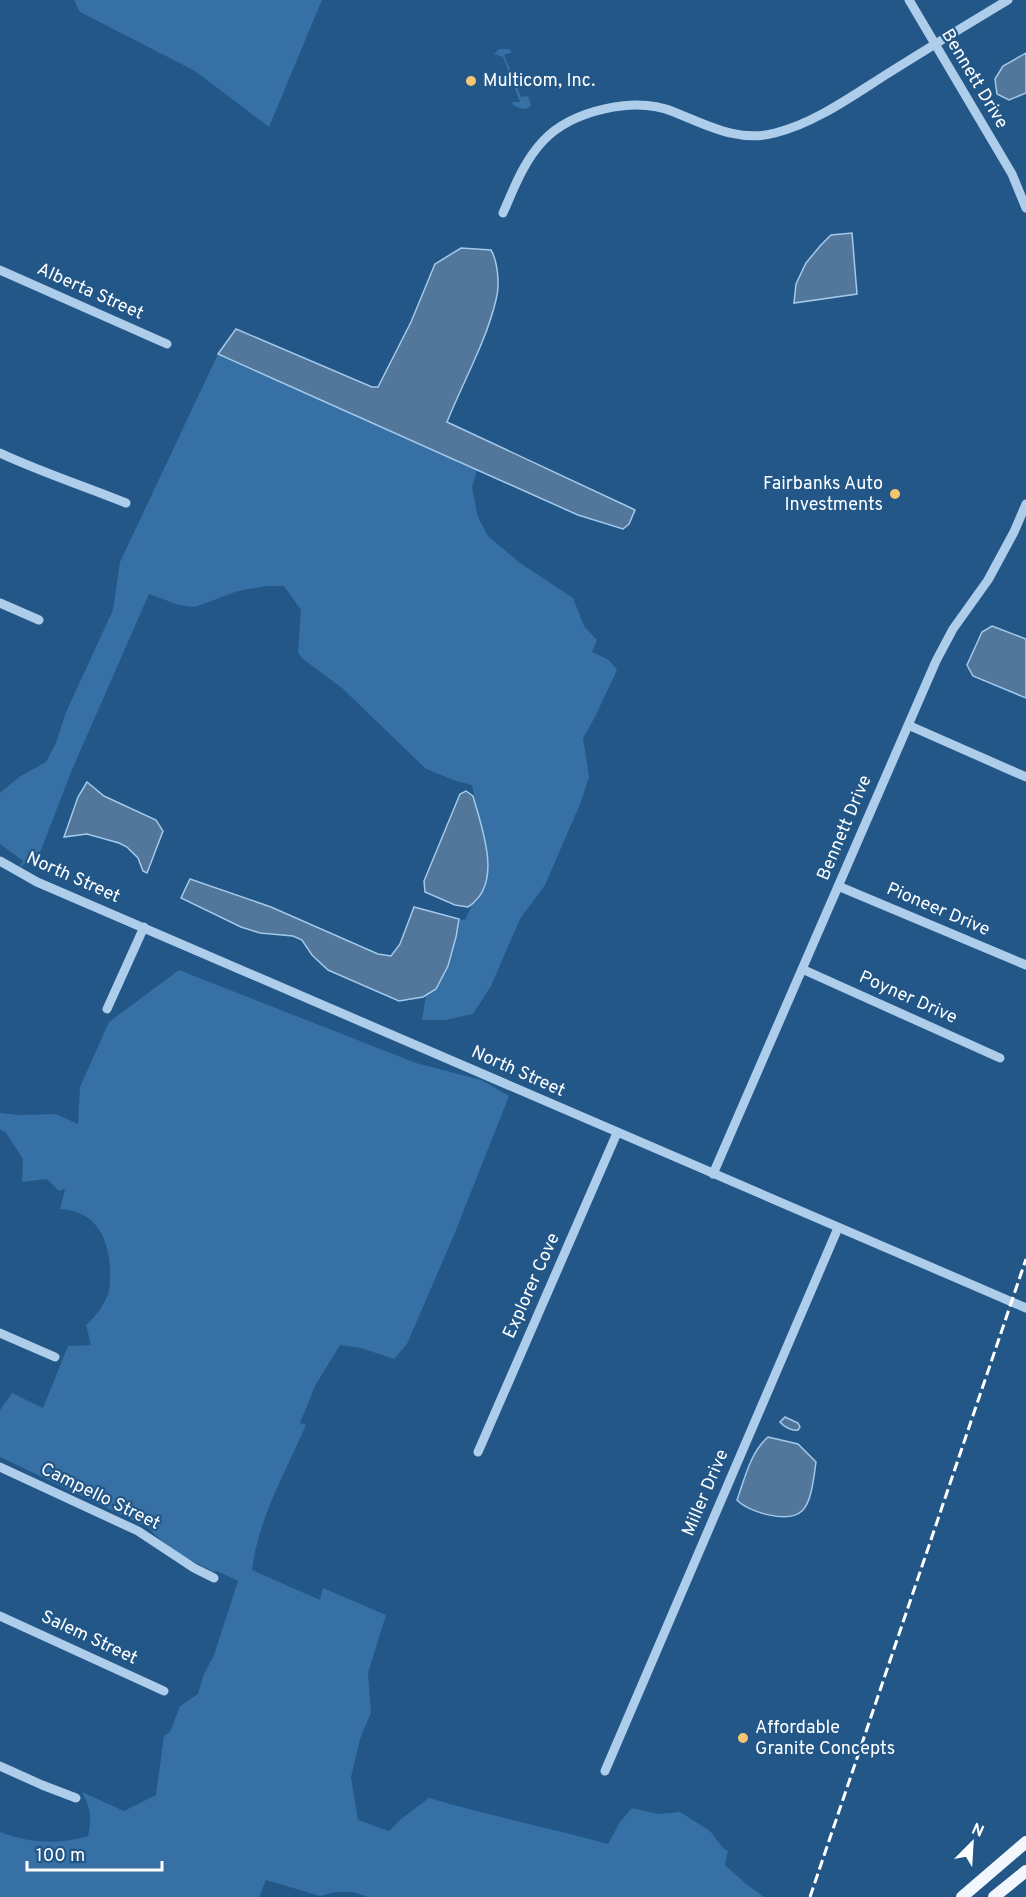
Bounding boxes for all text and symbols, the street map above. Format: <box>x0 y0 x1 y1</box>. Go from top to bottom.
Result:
street label: Bennett Drive <box>935 25 1013 133</box>
place label: Multicom, Inc. <box>483 70 595 93</box>
marker: Multicom, Inc. <box>464 74 478 88</box>
street label: Alberta Street <box>33 258 147 326</box>
place label: Fairbanks Auto Investments <box>763 473 883 517</box>
marker: Fairbanks Auto Investments <box>888 487 902 501</box>
street label: Bennett Drive <box>812 772 878 884</box>
street label: North Street <box>22 847 124 909</box>
street label: Pioneer Drive <box>883 878 993 942</box>
street label: Poyner Drive <box>855 966 961 1030</box>
street label: North Street <box>467 1041 569 1103</box>
street label: Explorer Cove <box>498 1230 566 1342</box>
street label: Miller Drive <box>677 1446 735 1540</box>
street label: Campello Street <box>36 1458 164 1536</box>
street label: Salem Street <box>37 1606 141 1670</box>
place label: Affordable Granite Concepts <box>755 1717 895 1761</box>
marker: Affordable Granite Concepts <box>736 1731 750 1745</box>
north arrow <box>942 1813 1002 1873</box>
text: N <box>968 1820 987 1843</box>
scale bar <box>27 1834 162 1872</box>
text: 100 m <box>36 1845 85 1868</box>

